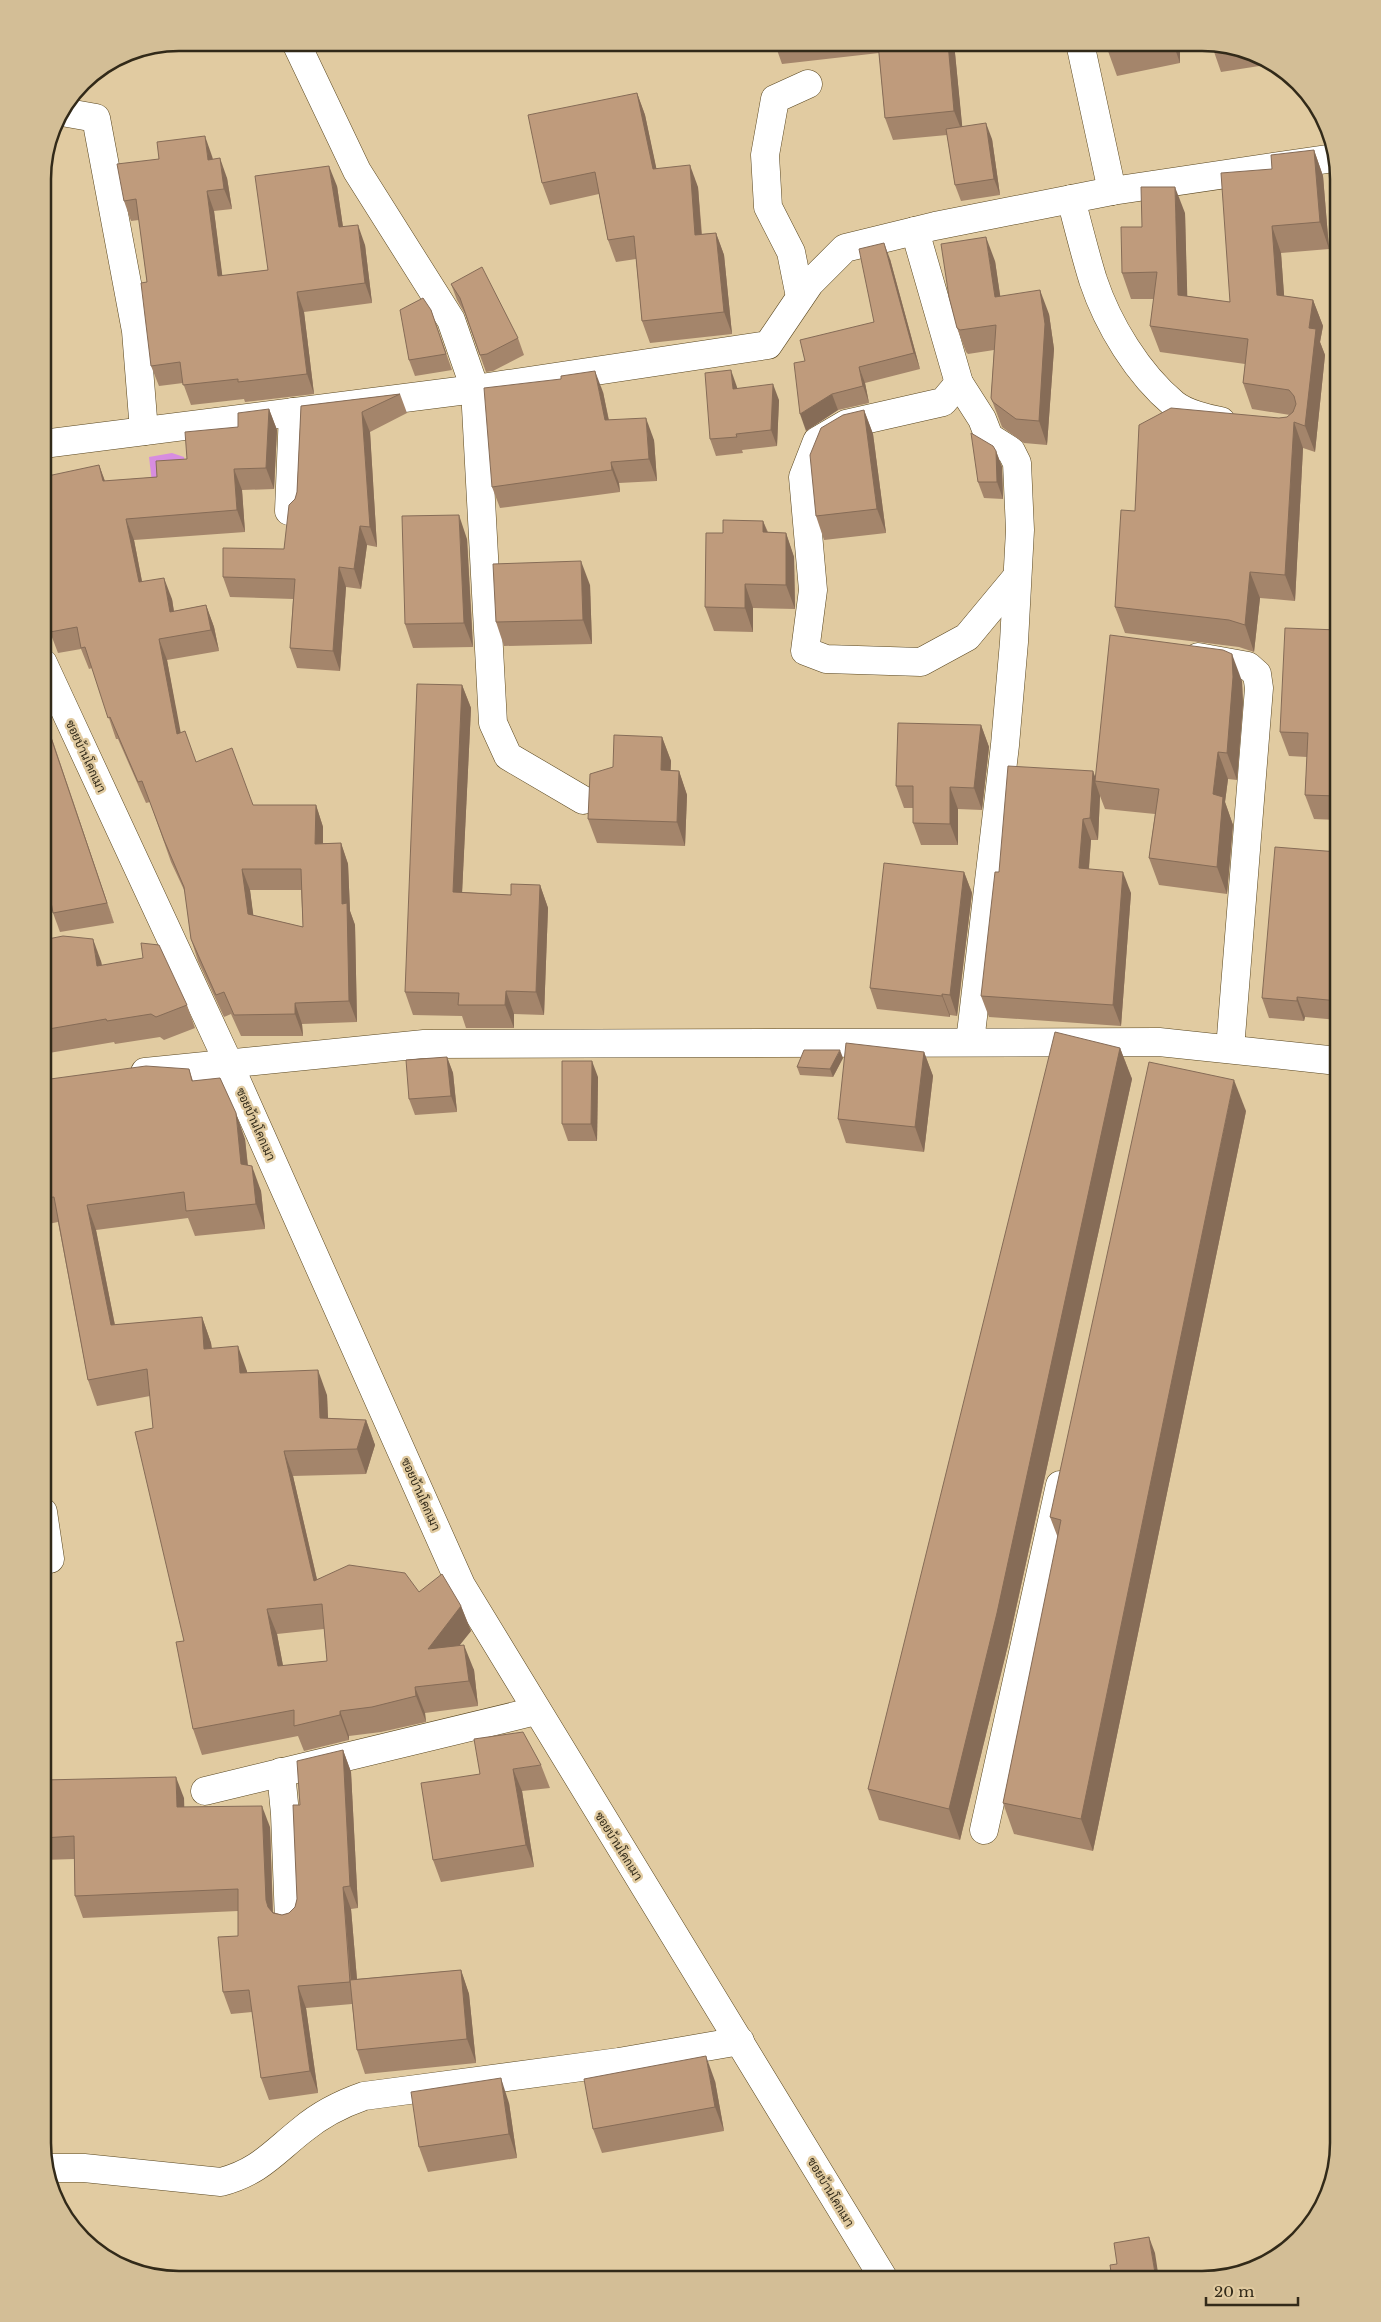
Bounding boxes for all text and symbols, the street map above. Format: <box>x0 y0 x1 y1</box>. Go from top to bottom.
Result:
street label: ซอยบ้านโคกเมา <box>63 717 109 795</box>
street label: ซอยบ้านโคกเมา <box>233 1085 279 1163</box>
street label: ซอยบ้านโคกเมา <box>398 1455 444 1533</box>
street label: ซอยบ้านโคกเมา <box>592 1809 646 1883</box>
street label: ซอยบ้านโคกเมา <box>804 2155 858 2229</box>
scale bar <box>1206 2274 1298 2306</box>
text: 20 m <box>1214 2282 1254 2301</box>

